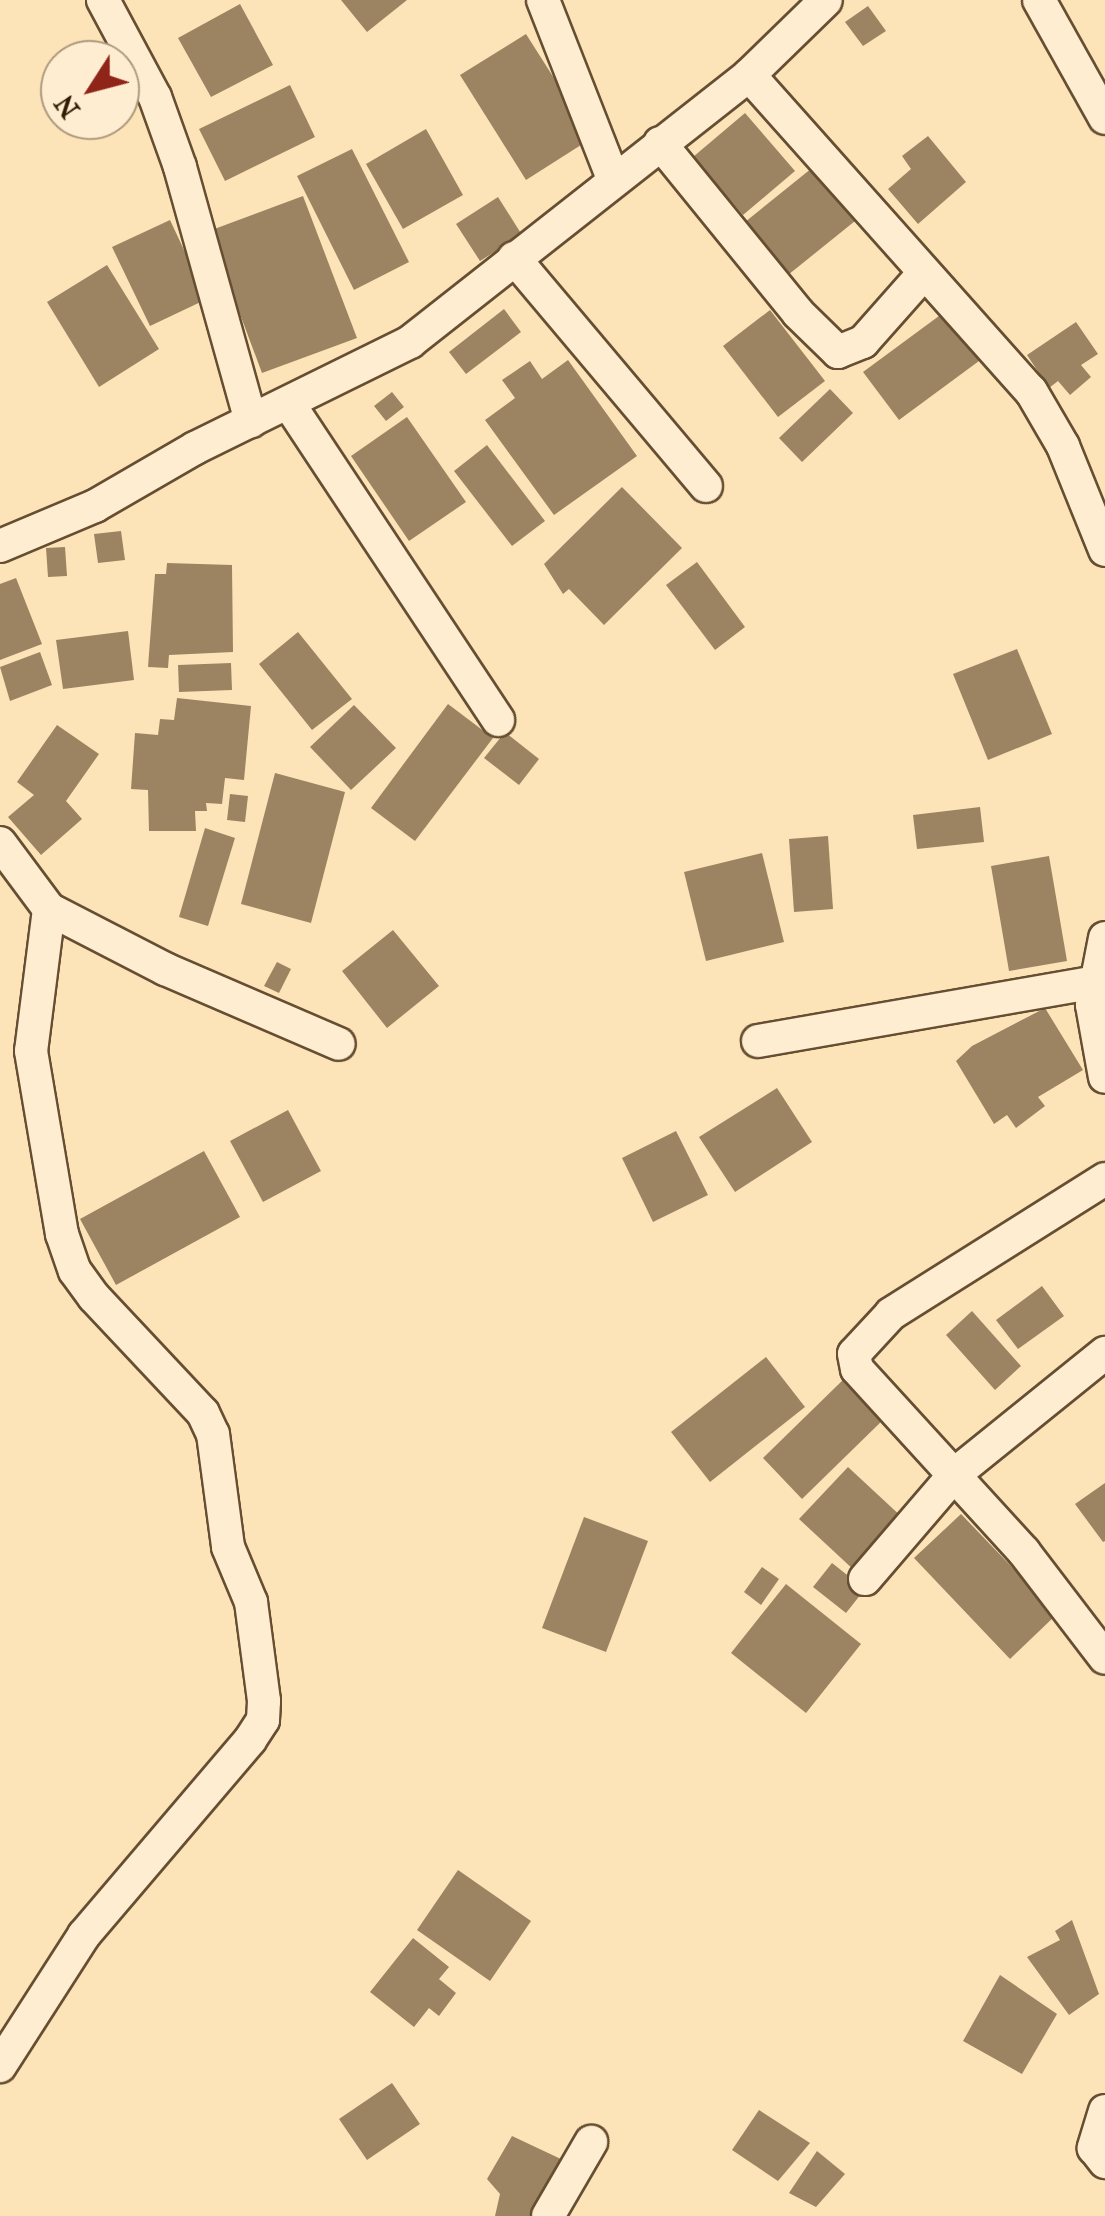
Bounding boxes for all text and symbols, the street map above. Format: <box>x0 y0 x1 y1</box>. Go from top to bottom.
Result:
north arrow <box>40 40 140 140</box>
text: N <box>47 88 87 125</box>

